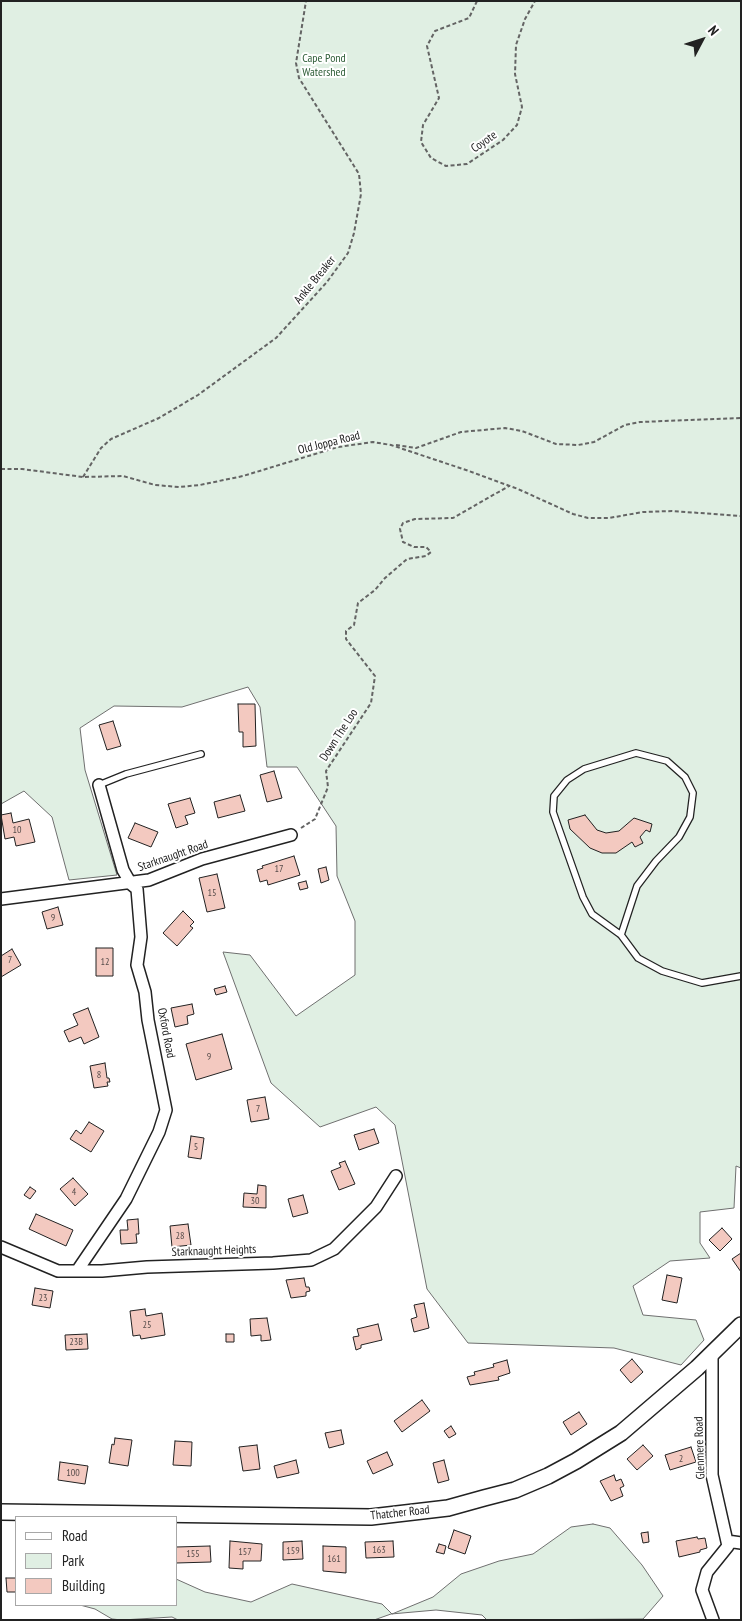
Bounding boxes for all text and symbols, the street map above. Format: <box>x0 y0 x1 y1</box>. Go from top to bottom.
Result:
north arrow <box>677 15 727 65</box>
text: N <box>704 22 723 39</box>
park label: Cape Pond Watershed <box>302 52 346 80</box>
street label: Coyote <box>468 128 500 156</box>
street label: Ankle Breaker <box>291 253 339 307</box>
street label: Old Joppa Road <box>296 428 362 458</box>
street label: Down The Loo <box>317 706 361 764</box>
house number: 10 <box>13 824 21 836</box>
street label: Starknaught Road <box>136 837 210 875</box>
house number: 17 <box>275 863 283 875</box>
house number: 15 <box>208 887 216 899</box>
house number: 9 <box>51 912 55 924</box>
house number: 7 <box>8 954 12 966</box>
house number: 12 <box>101 956 109 968</box>
street label: Oxford Road <box>154 1007 178 1059</box>
house number: 9 <box>207 1051 211 1063</box>
house number: 8 <box>97 1069 101 1081</box>
house number: 7 <box>256 1103 260 1115</box>
house number: 5 <box>194 1141 198 1153</box>
house number: 4 <box>72 1186 76 1198</box>
house number: 30 <box>251 1195 259 1207</box>
house number: 28 <box>176 1230 184 1242</box>
street label: Starknaught Heights <box>171 1242 257 1260</box>
house number: 23 <box>39 1292 47 1304</box>
house number: 25 <box>143 1319 151 1331</box>
house number: 23B <box>69 1336 83 1348</box>
street label: Glenmere Road <box>692 1416 708 1480</box>
house number: 2 <box>679 1453 683 1465</box>
house number: 100 <box>66 1467 80 1479</box>
street label: Thatcher Road <box>370 1503 430 1523</box>
legend <box>15 1516 178 1606</box>
text: Road <box>62 1526 88 1545</box>
house number: 163 <box>372 1544 386 1556</box>
house number: 159 <box>286 1545 300 1557</box>
house number: 157 <box>238 1546 252 1558</box>
house number: 155 <box>186 1548 200 1560</box>
text: Park <box>62 1551 84 1570</box>
house number: 161 <box>327 1553 341 1565</box>
text: Building <box>62 1576 105 1595</box>

